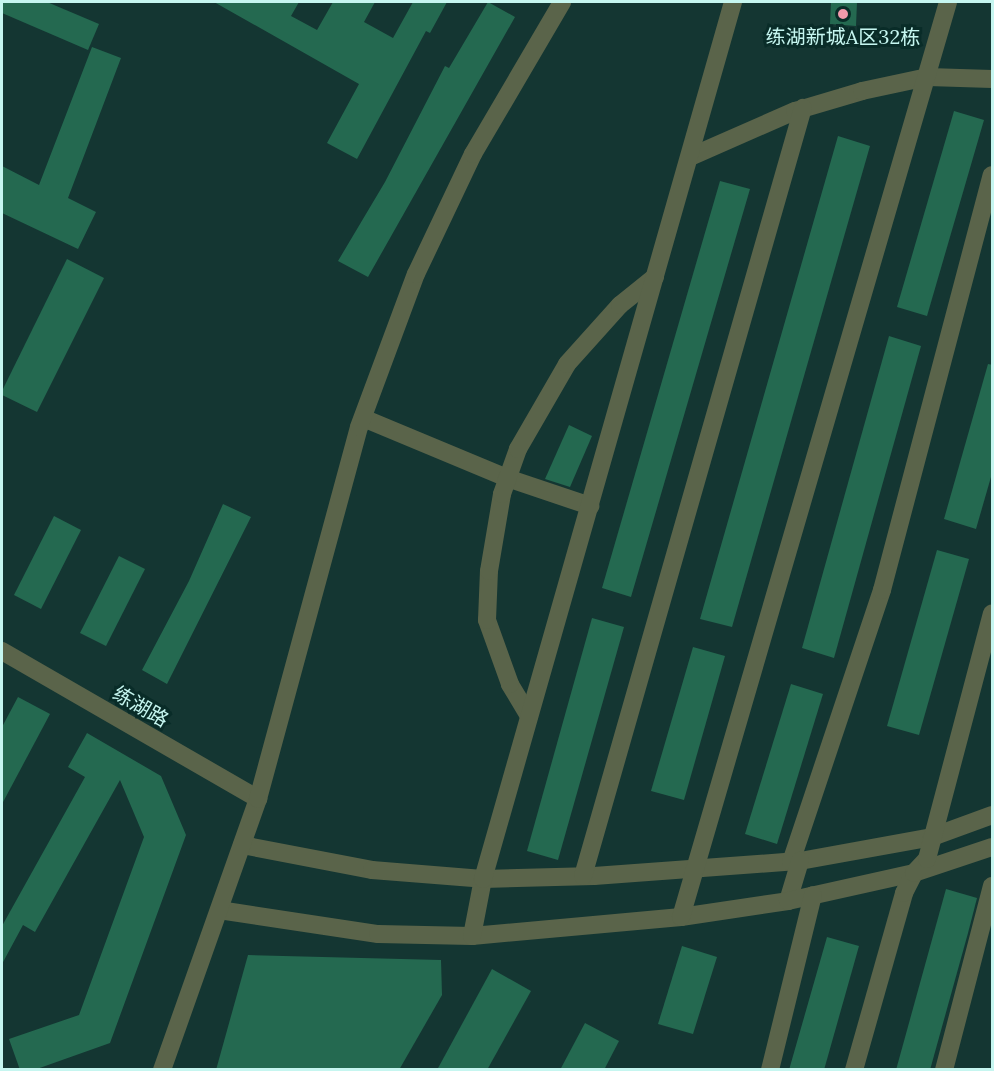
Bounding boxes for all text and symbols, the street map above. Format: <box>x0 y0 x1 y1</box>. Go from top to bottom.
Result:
marker: 练湖新城A区32栋 <box>836 7 850 21</box>
place label: 练湖新城A区32栋 <box>766 24 920 48</box>
street label: 练湖路 <box>109 681 173 731</box>

